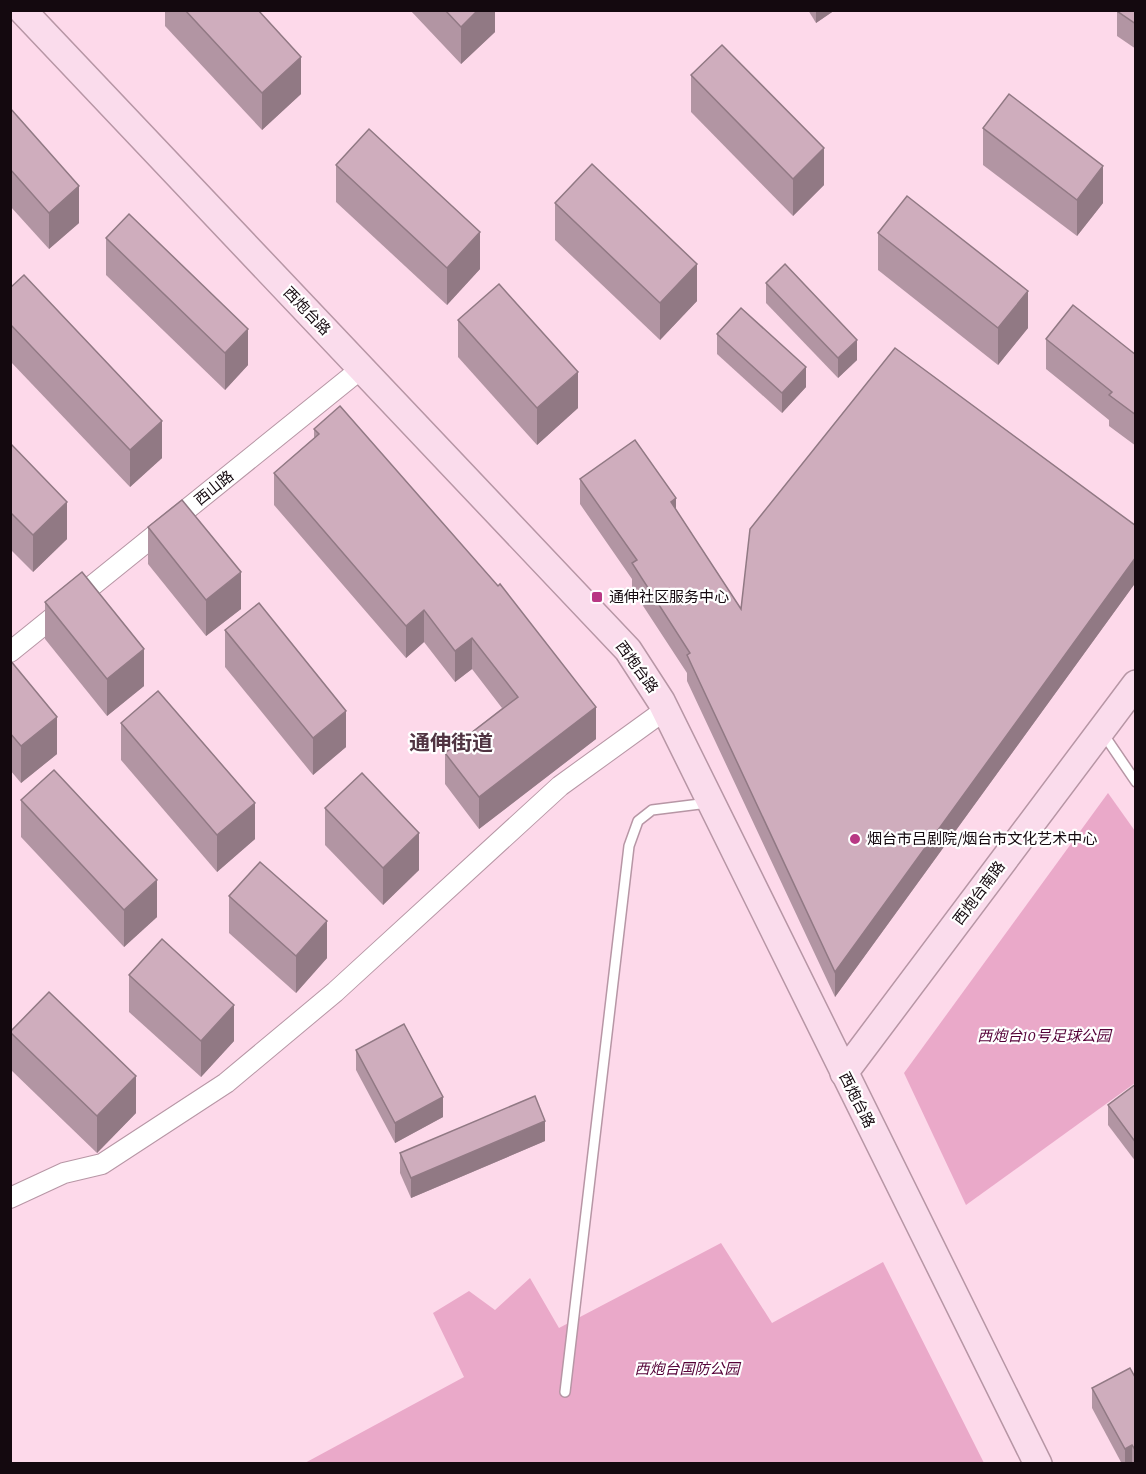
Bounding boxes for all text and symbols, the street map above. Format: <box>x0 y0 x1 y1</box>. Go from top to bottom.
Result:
street label: 西炮台路 <box>280 283 334 338</box>
street label: 西山路 <box>191 468 237 508</box>
place label: 通伸社区服务中心 <box>609 589 729 605</box>
marker: 通伸社区服务中心 <box>590 590 604 604</box>
street label: 西炮台路 <box>613 637 662 696</box>
district label: 通伸街道 <box>409 731 493 755</box>
place label: 烟台市吕剧院/烟台市文化艺术中心 <box>867 830 1097 847</box>
marker: 烟台市吕剧院/烟台市文化艺术中心 <box>848 832 862 846</box>
street label: 西炮台南路 <box>949 858 1008 928</box>
park label: 西炮台10号足球公园 <box>977 1028 1113 1044</box>
street label: 西炮台路 <box>836 1069 879 1130</box>
park label: 西炮台国防公园 <box>634 1361 741 1377</box>

